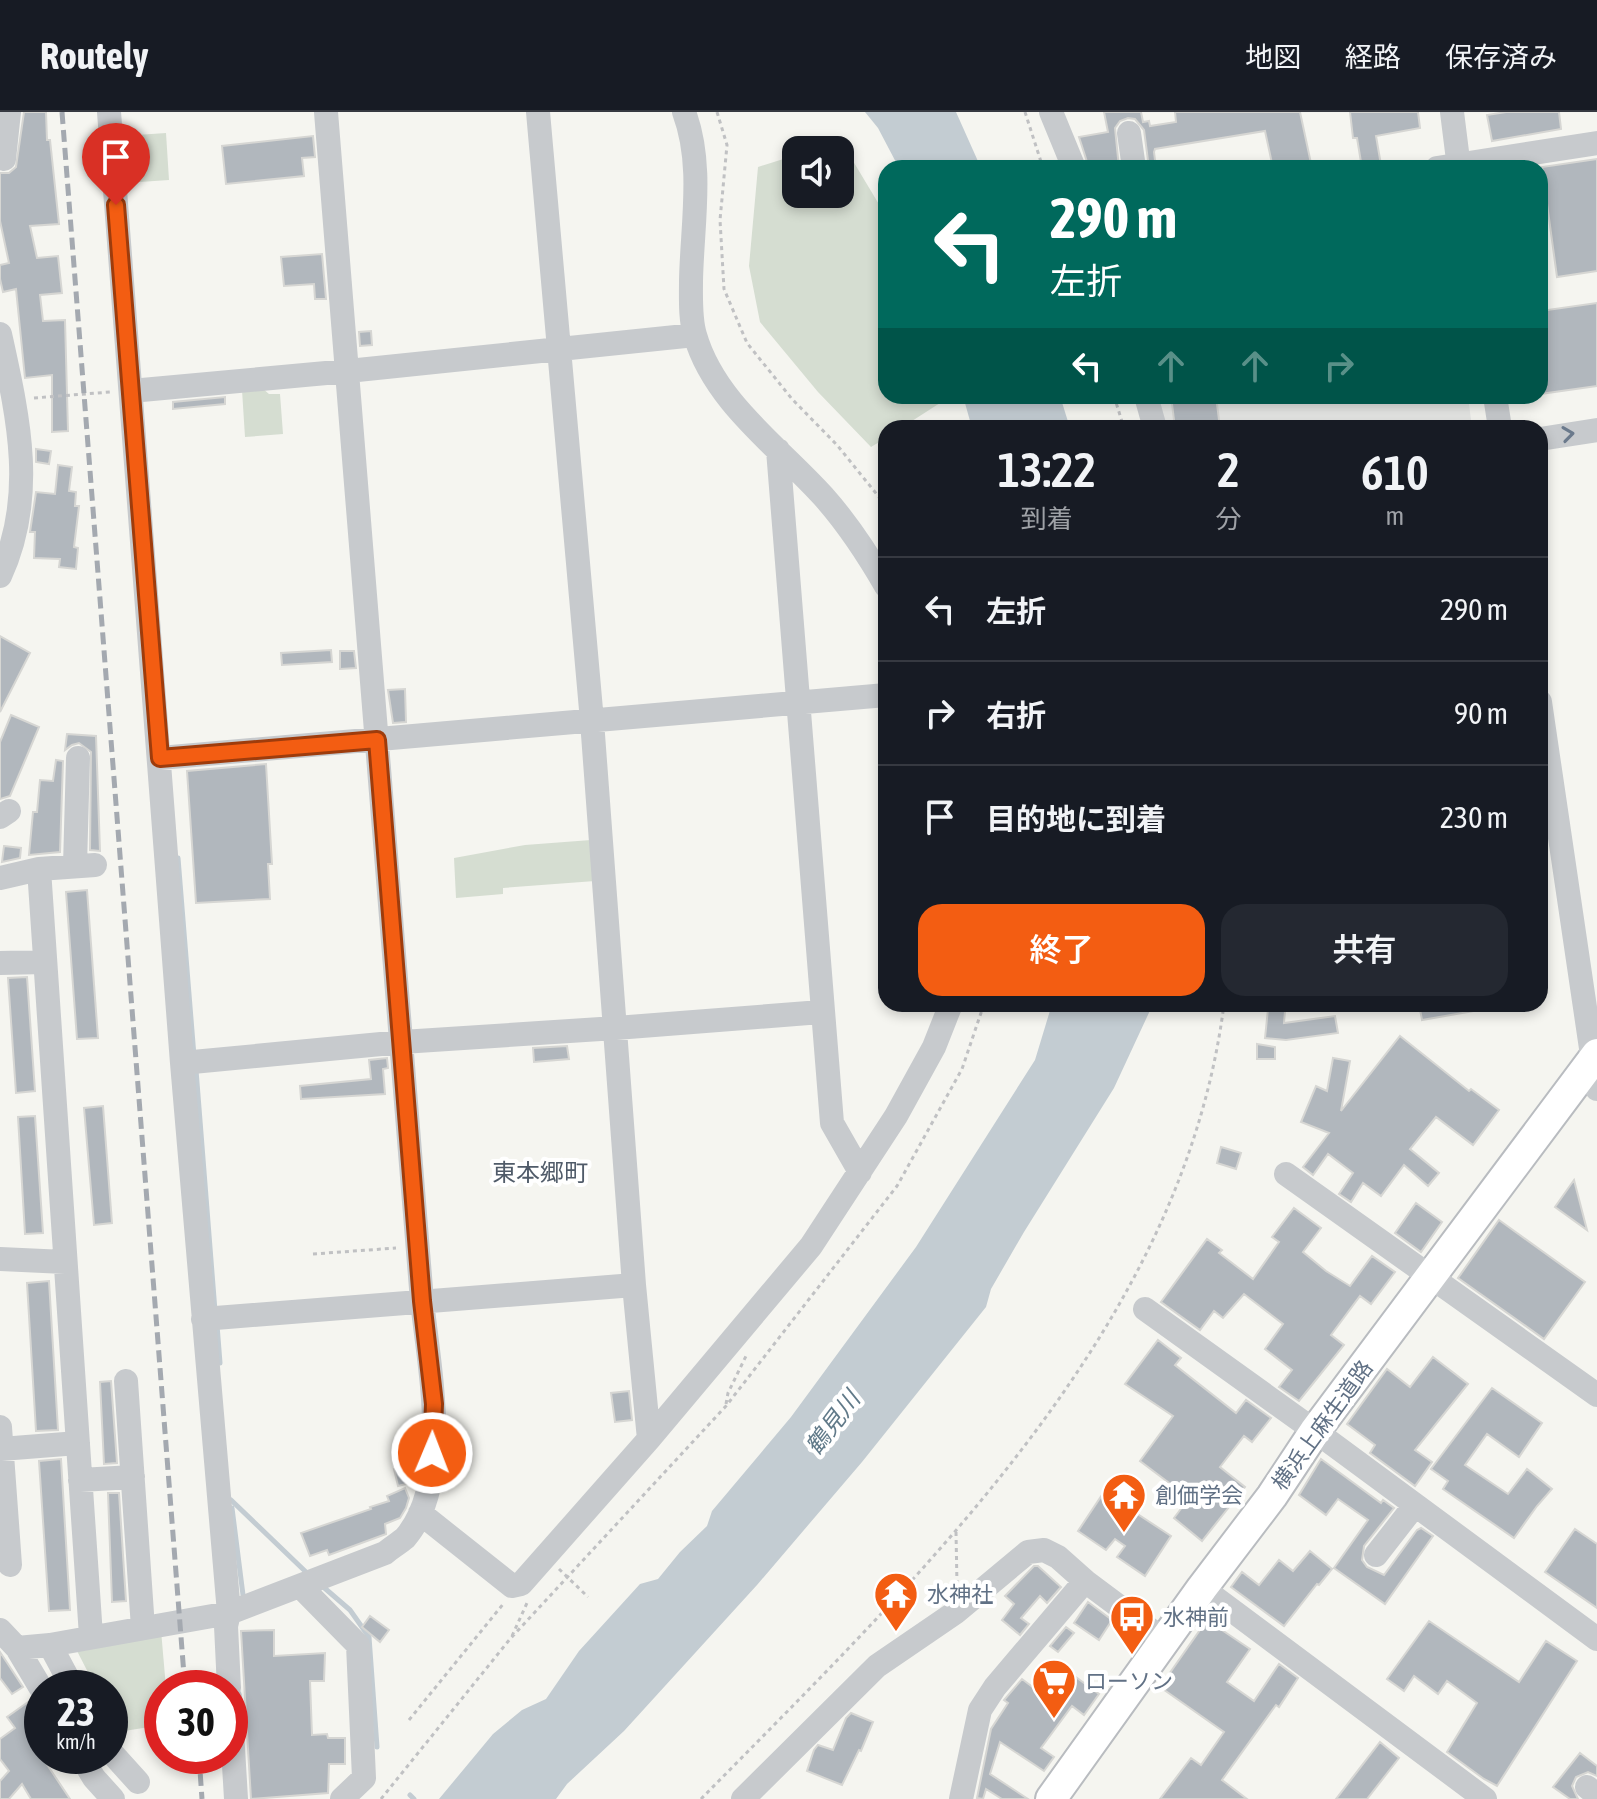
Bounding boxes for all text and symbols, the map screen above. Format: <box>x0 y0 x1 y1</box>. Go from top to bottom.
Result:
text: Routely <box>40 34 148 77</box>
text: 地図 <box>1245 41 1301 73</box>
text: 経路 <box>1345 41 1401 73</box>
text: 保存済み <box>1445 41 1557 73</box>
pin <box>82 123 150 205</box>
icon: arrive <box>94 135 138 179</box>
map controls <box>782 136 854 208</box>
button: sound <box>782 136 854 208</box>
text: 290 m <box>1050 186 1177 250</box>
icon: left <box>918 192 1022 296</box>
text: 左折 <box>1050 260 1122 302</box>
icon: left <box>1065 344 1109 388</box>
icon: ahead <box>1149 344 1193 388</box>
icon: ahead <box>1233 344 1277 388</box>
icon: right <box>1317 344 1361 388</box>
one-way arrow <box>1562 426 1575 443</box>
text: 13:22 <box>997 442 1096 497</box>
text: 2 <box>1217 442 1240 497</box>
text: 610 <box>1361 445 1429 500</box>
text: m <box>1385 501 1404 531</box>
text: 到着 <box>1021 504 1073 534</box>
text: 分 <box>1216 504 1242 534</box>
icon: left <box>918 587 962 631</box>
text: 290 m <box>1440 592 1508 626</box>
text: 左折 <box>986 594 1046 628</box>
icon: right <box>918 691 962 735</box>
text: 90 m <box>1454 696 1508 730</box>
text: 右折 <box>986 698 1046 732</box>
icon: arrive <box>918 795 962 839</box>
text: 230 m <box>1440 800 1508 834</box>
text: 目的地に到着 <box>986 802 1166 836</box>
button: 終了 <box>918 904 1205 996</box>
button: 共有 <box>1221 904 1508 996</box>
district label: 東本郷町 <box>492 1159 588 1186</box>
street label: 横浜上麻生道路 <box>1266 1355 1378 1495</box>
water label: 鶴見川 <box>800 1383 867 1460</box>
position arrow <box>390 1411 474 1495</box>
temple icon: 創価学会 <box>1100 1471 1148 1534</box>
place label: 創価学会 <box>1155 1482 1243 1508</box>
temple icon: 水神社 <box>872 1570 920 1633</box>
place label: 水神社 <box>927 1581 993 1607</box>
bus stop icon: 水神前 <box>1108 1593 1156 1656</box>
place label: 水神前 <box>1163 1604 1229 1630</box>
supermarket icon: ローソン <box>1030 1657 1078 1720</box>
place label: ローソン <box>1085 1668 1173 1694</box>
speed limit sign: 30 <box>144 1670 248 1774</box>
text: 23 <box>57 1689 95 1734</box>
text: km/h <box>56 1730 96 1753</box>

